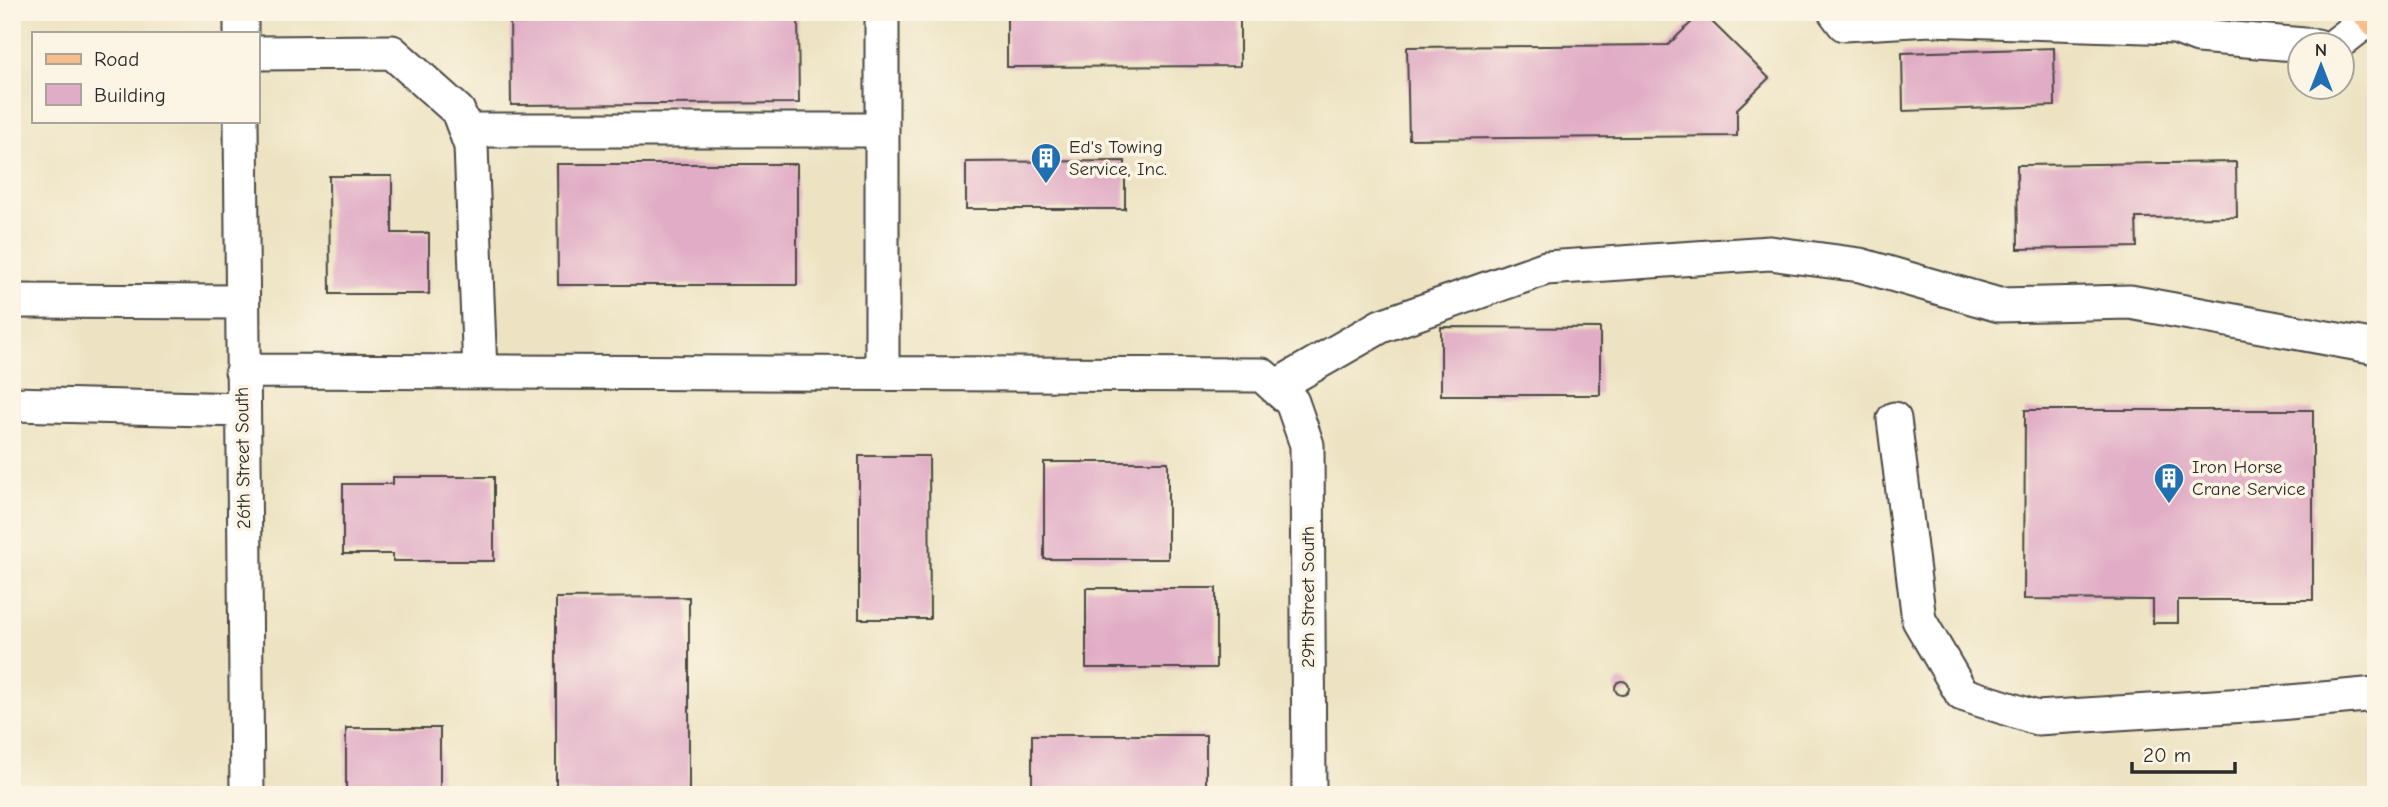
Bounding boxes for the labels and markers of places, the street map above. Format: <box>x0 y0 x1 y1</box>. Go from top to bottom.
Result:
place label: Ed's Towing Service, Inc. <box>1069 136 1167 180</box>
building icon: Ed's Towing Service, Inc. <box>1029 141 1063 185</box>
place label: Iron Horse Crane Service <box>2192 456 2306 500</box>
building icon: Iron Horse Crane Service <box>2152 461 2186 505</box>

